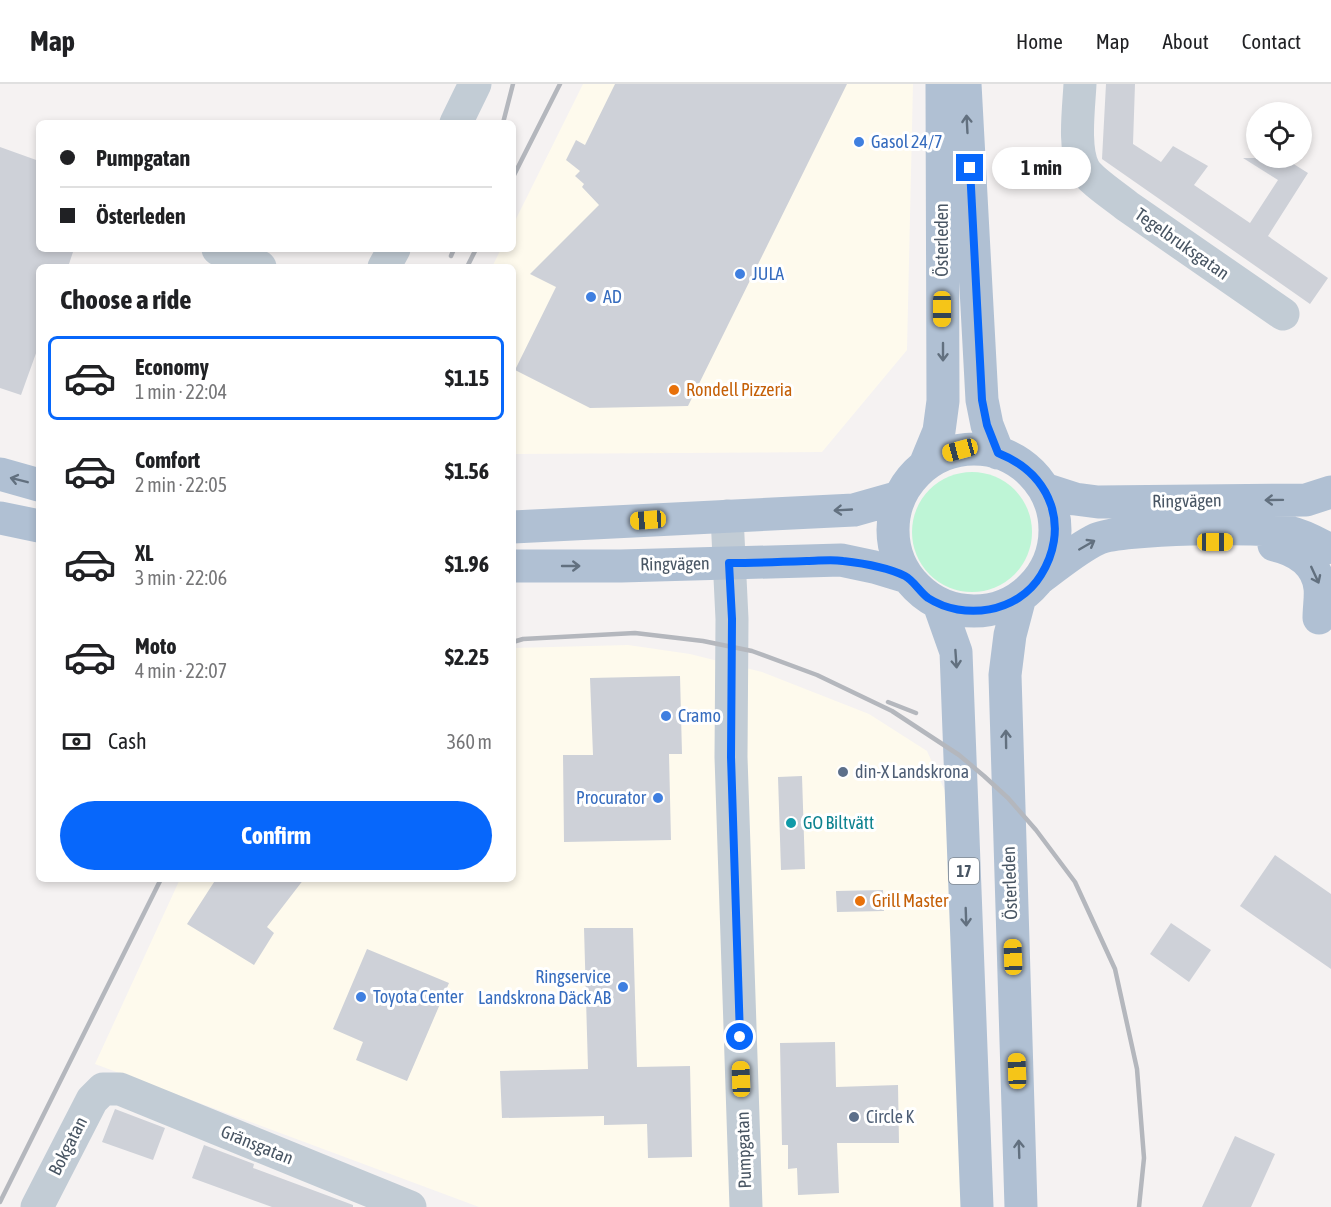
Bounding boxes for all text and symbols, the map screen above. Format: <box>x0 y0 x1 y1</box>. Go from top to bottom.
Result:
text: Map <box>30 25 75 57</box>
text: Home <box>1016 29 1063 53</box>
text: Map <box>1096 29 1130 53</box>
text: About <box>1163 29 1209 53</box>
text: Contact <box>1242 29 1301 53</box>
map controls <box>1246 102 1312 168</box>
button: locate <box>1246 102 1312 168</box>
one-way arrow <box>961 115 972 135</box>
place label: Gasol 24/7 <box>871 131 942 152</box>
marker: Gasol 24/7 <box>852 135 866 149</box>
text: Pumpgatan <box>96 145 190 171</box>
callout: 1 min <box>991 147 1090 189</box>
route end <box>956 154 983 181</box>
text: 1 min <box>1021 156 1062 179</box>
text: Österleden <box>96 203 186 229</box>
street label: Österleden <box>931 203 952 277</box>
street label: Tegelbruksgatan <box>1131 203 1233 284</box>
place label: JULA <box>752 263 784 284</box>
marker: JULA <box>733 267 747 281</box>
text: Choose a ride <box>60 284 192 315</box>
place label: AD <box>603 286 622 307</box>
marker: AD <box>584 290 598 304</box>
car <box>933 291 951 327</box>
one-way arrow <box>937 342 949 362</box>
icon: car <box>63 351 117 405</box>
text: Economy <box>135 354 209 380</box>
text: $1.15 <box>445 365 489 391</box>
place label: Rondell Pizzeria <box>686 379 792 400</box>
text: 1 min · 22:04 <box>135 380 227 403</box>
marker: Rondell Pizzeria <box>667 383 681 397</box>
car <box>940 437 980 463</box>
icon: car <box>63 444 117 498</box>
text: Comfort <box>135 447 200 473</box>
text: $1.56 <box>445 458 489 484</box>
one-way arrow <box>10 473 29 485</box>
text: 2 min · 22:05 <box>135 473 227 496</box>
street label: Ringvägen <box>1152 489 1222 512</box>
one-way arrow <box>1264 494 1284 506</box>
one-way arrow <box>834 505 854 516</box>
car <box>629 510 667 530</box>
car <box>1197 533 1233 551</box>
icon: car <box>63 537 117 591</box>
one-way arrow <box>1078 539 1095 551</box>
text: XL <box>135 540 153 566</box>
text: $1.96 <box>445 551 489 577</box>
street label: Ringvägen <box>640 552 710 575</box>
one-way arrow <box>561 560 581 572</box>
text: 3 min · 22:06 <box>135 566 227 589</box>
one-way arrow <box>1309 566 1321 584</box>
icon: car <box>63 630 117 684</box>
text: Moto <box>135 633 177 659</box>
text: $2.25 <box>445 644 489 670</box>
one-way arrow <box>951 649 962 669</box>
text: 4 min · 22:07 <box>135 659 227 682</box>
place label: Cramo <box>678 705 721 726</box>
marker: Cramo <box>659 709 673 723</box>
icon: cash <box>60 725 93 758</box>
text: Cash <box>108 728 147 754</box>
text: 360 m <box>447 730 492 753</box>
one-way arrow <box>1000 730 1012 750</box>
place label: din-X Landskrona <box>855 761 969 782</box>
marker: din-X Landskrona <box>836 765 850 779</box>
place label: Procurator <box>576 787 647 808</box>
marker: Procurator <box>651 791 665 805</box>
button: Confirm <box>60 801 492 870</box>
place label: GO Biltvätt <box>803 812 874 833</box>
marker: GO Biltvätt <box>784 816 798 830</box>
street label: Österleden <box>998 846 1021 920</box>
road number: 17 <box>949 858 979 884</box>
place label: Grill Master <box>872 890 949 911</box>
marker: Grill Master <box>853 894 867 908</box>
one-way arrow <box>960 907 971 927</box>
car <box>1003 939 1023 975</box>
place label: Ringservice Landskrona Däck AB <box>478 966 611 1008</box>
marker: Ringservice Landskrona Däck AB <box>616 980 630 994</box>
place label: Toyota Center <box>373 986 464 1007</box>
marker: Toyota Center <box>354 990 368 1004</box>
route start <box>726 1023 753 1050</box>
car <box>1007 1053 1027 1089</box>
car <box>731 1061 751 1097</box>
place label: Circle K <box>866 1106 914 1127</box>
marker: Circle K <box>847 1110 861 1124</box>
street label: Pumpgatan <box>732 1111 755 1189</box>
street label: Bokgatan <box>44 1113 91 1179</box>
street label: Gränsgatan <box>218 1121 296 1169</box>
one-way arrow <box>1014 1139 1025 1159</box>

